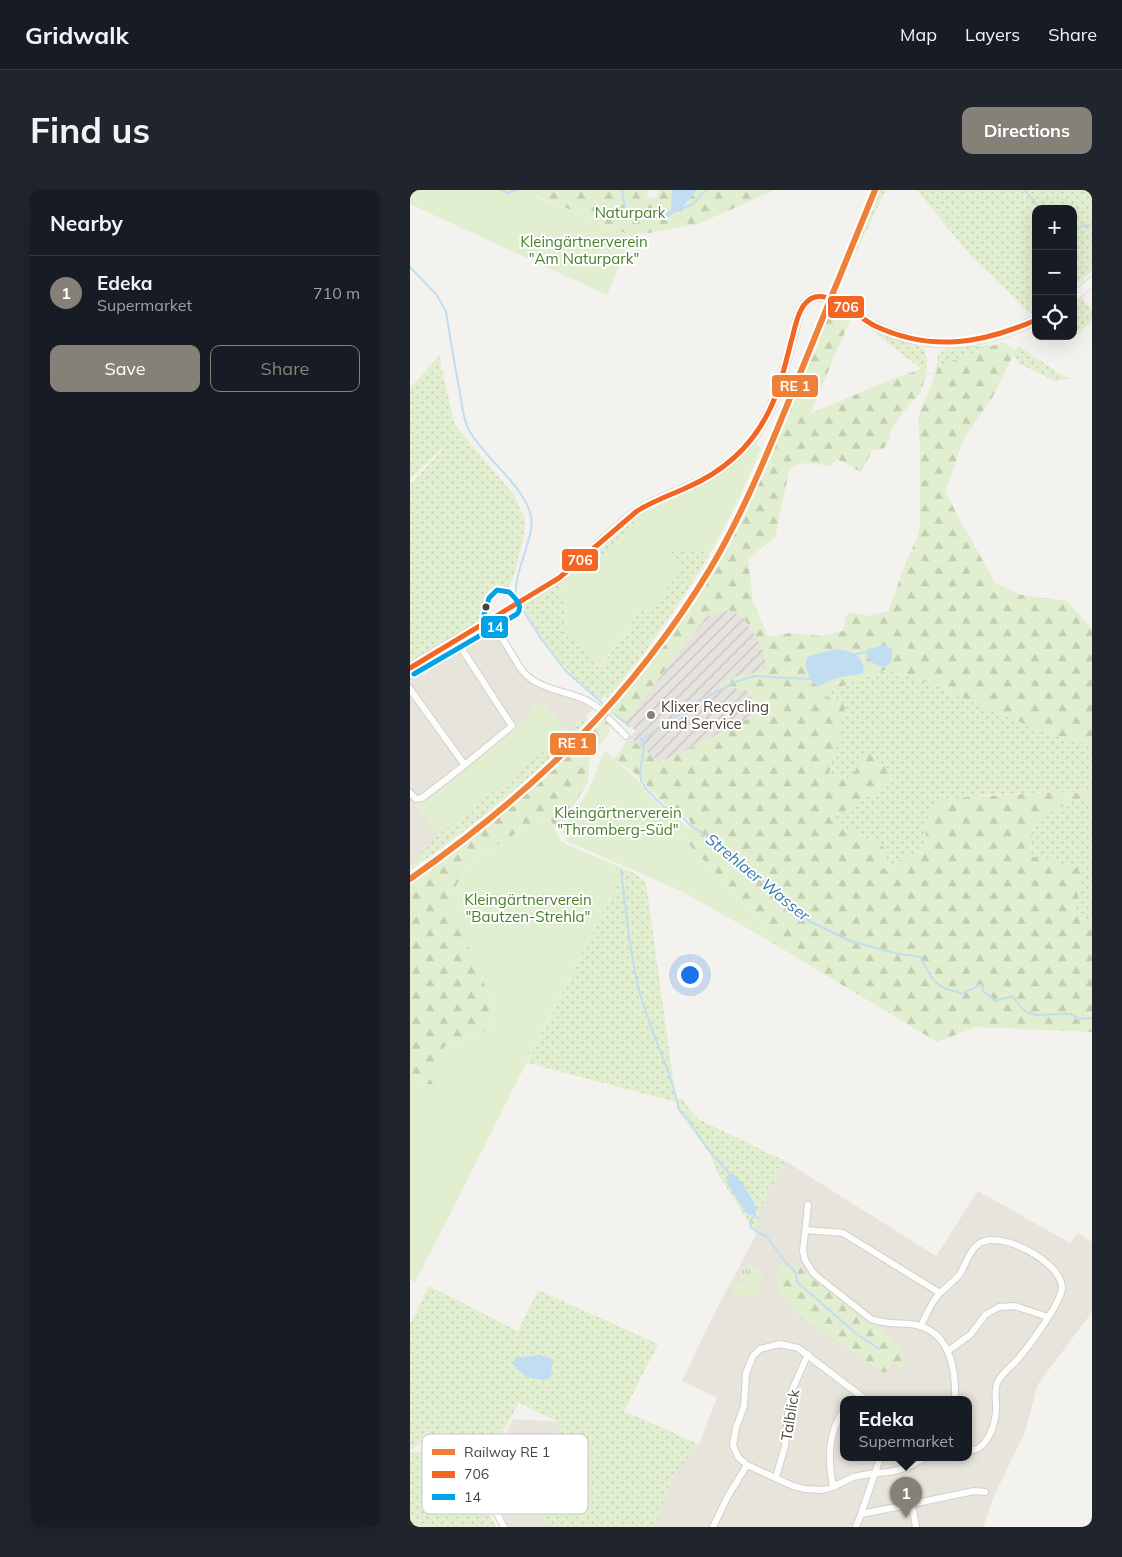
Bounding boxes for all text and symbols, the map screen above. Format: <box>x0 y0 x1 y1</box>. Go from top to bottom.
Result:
text: Gridwalk <box>25 20 129 50</box>
text: Map <box>900 23 937 46</box>
text: Layers <box>965 23 1020 46</box>
text: Share <box>1048 23 1097 46</box>
button: Directions <box>962 107 1092 154</box>
text: Find us <box>30 108 150 152</box>
park label: Naturpark <box>595 203 666 222</box>
map controls <box>1032 205 1077 340</box>
button: + <box>1032 205 1077 250</box>
text: Nearby <box>50 210 123 236</box>
park label: Kleingärtnerverein "Am Naturpark" <box>520 232 648 268</box>
button: − <box>1032 250 1077 295</box>
text: Edeka <box>97 271 153 295</box>
text: 1 <box>61 283 71 303</box>
text: 710 m <box>313 283 360 303</box>
text: Supermarket <box>97 295 192 315</box>
line badge: 706 <box>827 295 865 319</box>
button: locate <box>1032 295 1077 340</box>
text: 706 <box>833 298 859 316</box>
button: Save <box>50 345 200 392</box>
button: Share <box>210 345 360 392</box>
line badge: RE 1 <box>771 374 819 398</box>
text: RE 1 <box>780 377 810 395</box>
line badge: 706 <box>561 548 599 572</box>
text: 706 <box>567 551 593 569</box>
unlabelled marker <box>481 602 491 612</box>
line badge: 14 <box>480 615 509 639</box>
text: 14 <box>487 618 504 636</box>
place label: Klixer Recycling und Service <box>661 697 769 733</box>
marker: Klixer Recycling und Service <box>645 709 657 721</box>
line badge: RE 1 <box>549 732 597 756</box>
text: RE 1 <box>558 734 588 752</box>
park label: Kleingärtnerverein "Thromberg-Süd" <box>554 803 682 839</box>
water label: Strehlaer Wasser <box>702 829 815 926</box>
park label: Kleingärtnerverein "Bautzen-Strehla" <box>464 890 592 926</box>
your location <box>677 962 703 988</box>
street label: Talblick <box>777 1388 803 1442</box>
popup <box>840 1396 972 1461</box>
text: Edeka <box>858 1407 914 1431</box>
text: Supermarket <box>858 1431 954 1451</box>
legend <box>422 1434 588 1514</box>
text: Railway RE 1 <box>464 1443 550 1461</box>
text: 706 <box>464 1465 489 1483</box>
pin: 1 <box>890 1477 922 1518</box>
text: 14 <box>464 1488 481 1506</box>

